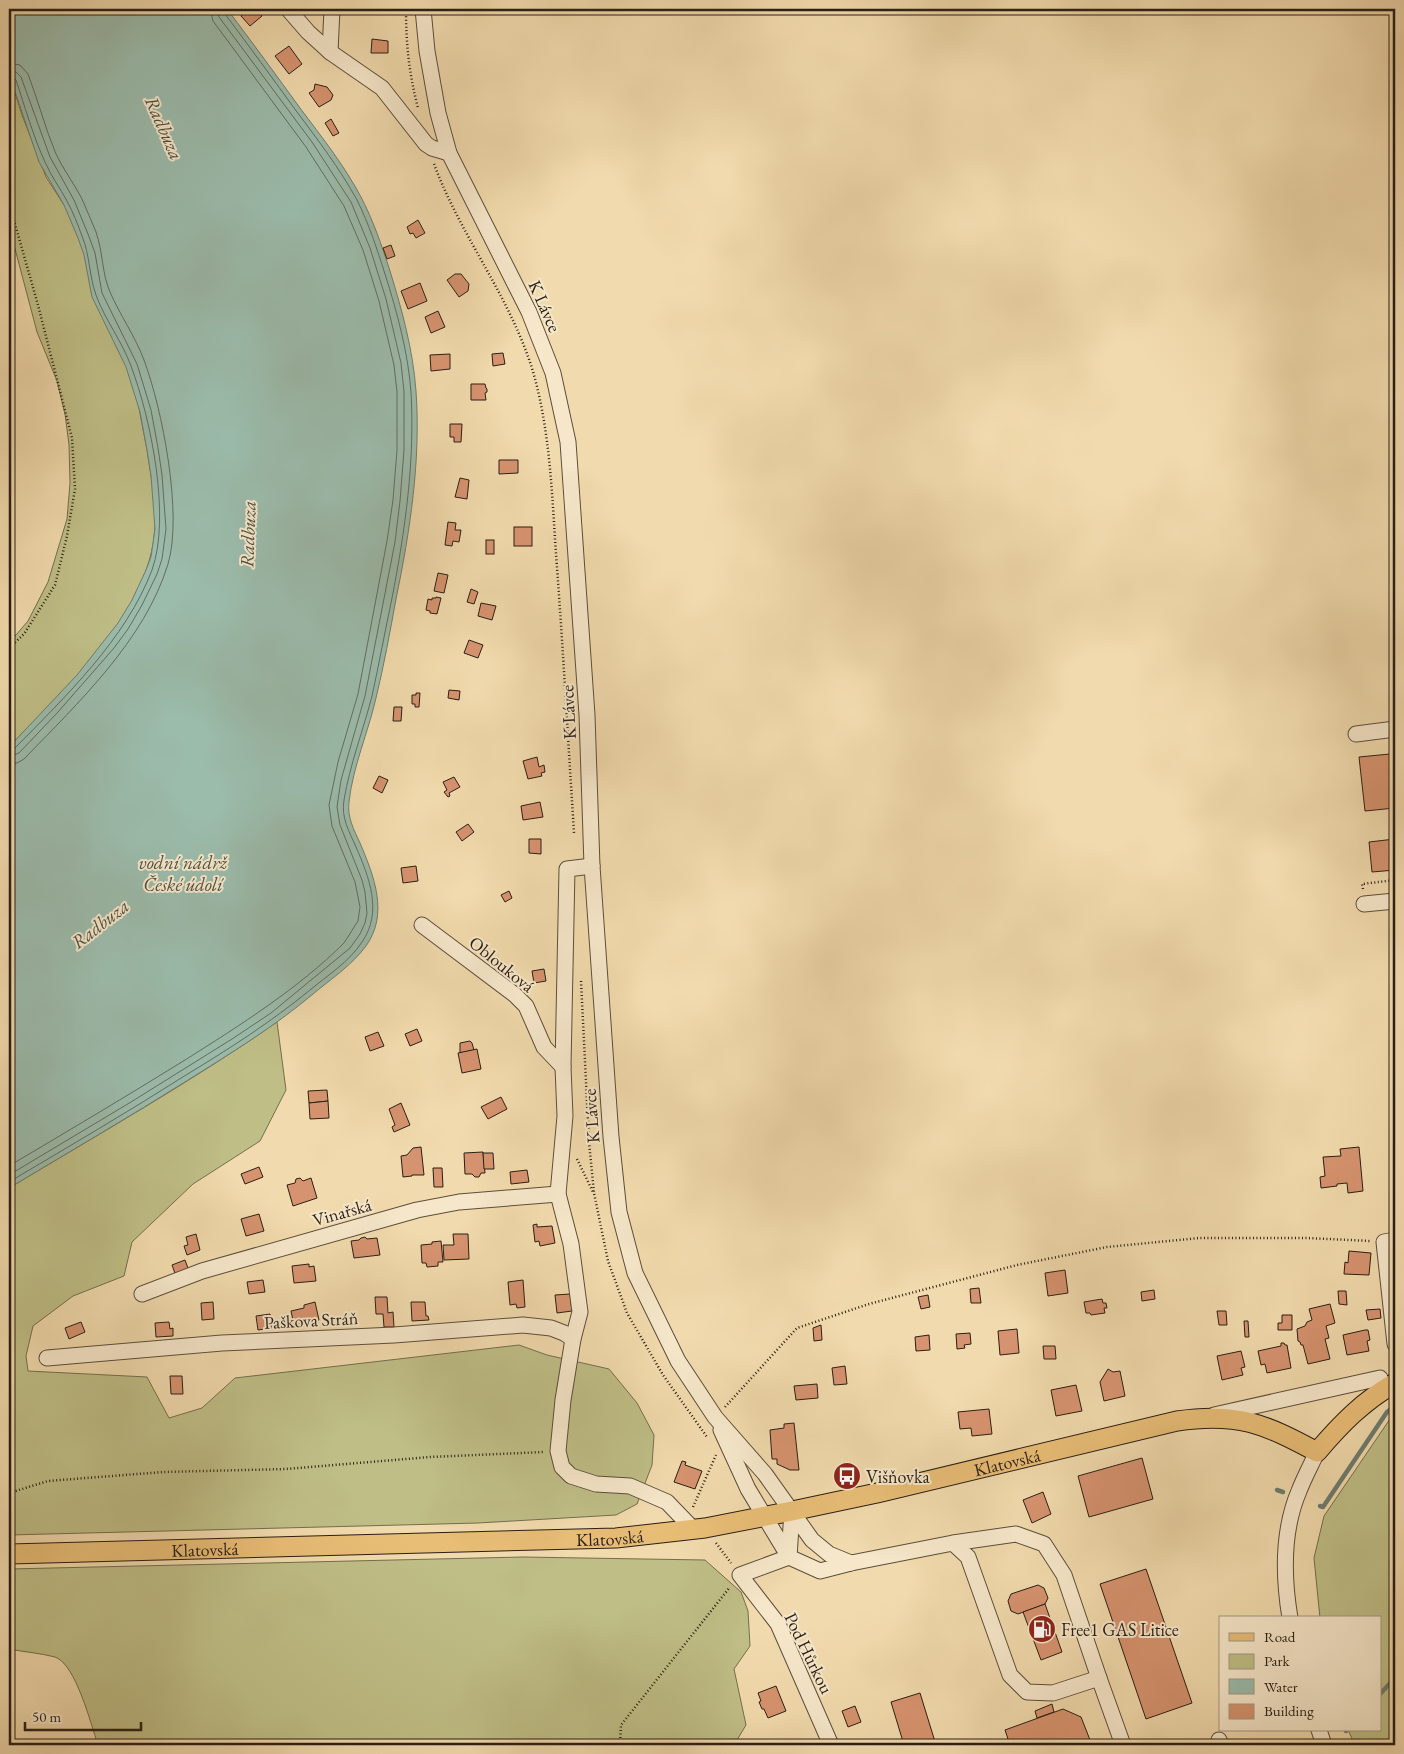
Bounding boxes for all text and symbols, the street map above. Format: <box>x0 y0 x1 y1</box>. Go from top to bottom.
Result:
water label: Radbuza <box>139 92 189 164</box>
street label: K Lávce <box>523 276 567 336</box>
water label: Radbuza <box>234 500 262 568</box>
street label: K Lávce <box>555 684 581 740</box>
water label: vodní nádrž České údolí <box>139 850 228 897</box>
water label: Radbuza <box>66 894 134 954</box>
street label: Oblouková <box>465 931 540 998</box>
street label: K Lávce <box>578 1088 604 1144</box>
street label: Vinařská <box>310 1192 375 1231</box>
street label: Paškova Stráň <box>263 1306 359 1334</box>
street label: Klatovská <box>972 1443 1043 1481</box>
bus stop icon: Višňovka <box>832 1461 862 1491</box>
place label: Višňovka <box>866 1465 930 1488</box>
street label: Klatovská <box>576 1523 645 1551</box>
street label: Klatovská <box>171 1536 240 1561</box>
street label: Pod Hůrkou <box>779 1609 839 1698</box>
fuel station icon: Free1 GAS Litice <box>1027 1614 1057 1644</box>
legend <box>1219 1616 1382 1732</box>
place label: Free1 GAS Litice <box>1061 1618 1179 1641</box>
text: Road <box>1264 1627 1296 1646</box>
text: Park <box>1264 1651 1291 1670</box>
text: Water <box>1264 1677 1298 1696</box>
scale bar <box>25 1699 141 1731</box>
text: Building <box>1264 1701 1314 1720</box>
text: 50 m <box>32 1707 61 1726</box>

